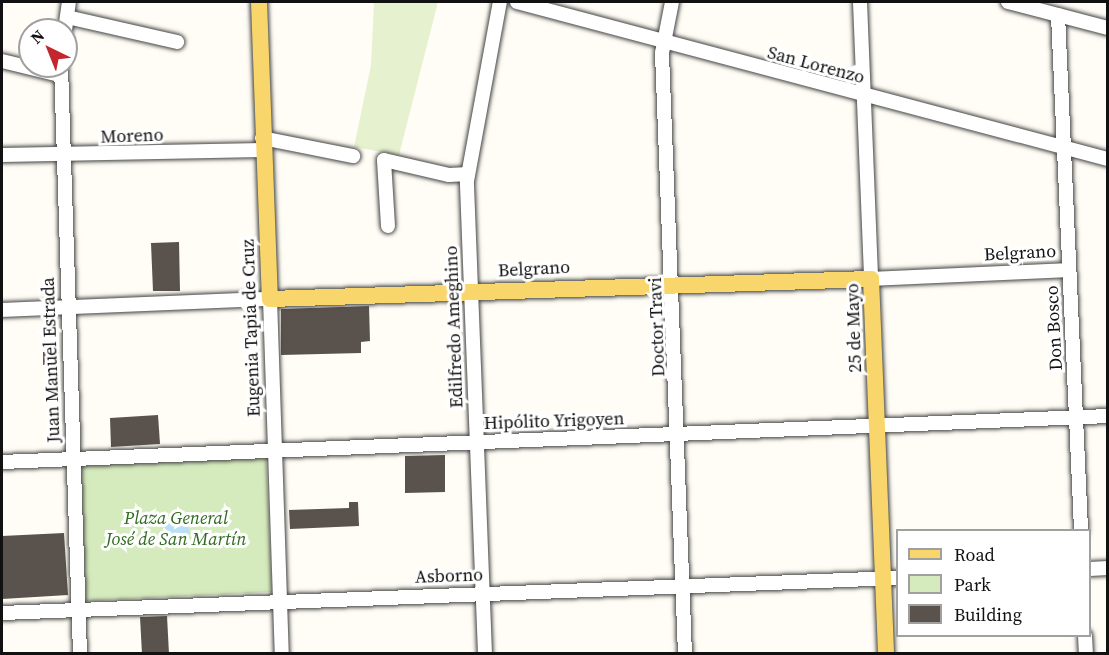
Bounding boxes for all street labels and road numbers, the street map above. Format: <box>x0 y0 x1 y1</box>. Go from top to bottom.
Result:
street label: San Lorenzo <box>765 42 867 88</box>
street label: Moreno <box>100 124 164 148</box>
street label: Eugenia Tapia de Cruz <box>237 238 265 418</box>
street label: Belgrano <box>983 240 1057 266</box>
street label: Edilfredo Ameghino <box>440 245 468 409</box>
street label: Belgrano <box>497 256 571 282</box>
street label: Juan Manuel Estrada <box>37 277 65 443</box>
street label: Doctor Travi <box>644 277 670 377</box>
street label: 25 de Mayo <box>842 283 866 373</box>
street label: Don Bosco <box>1041 285 1067 371</box>
street label: Hipólito Yrigoyen <box>483 408 625 434</box>
street label: Asborno <box>415 564 483 588</box>

